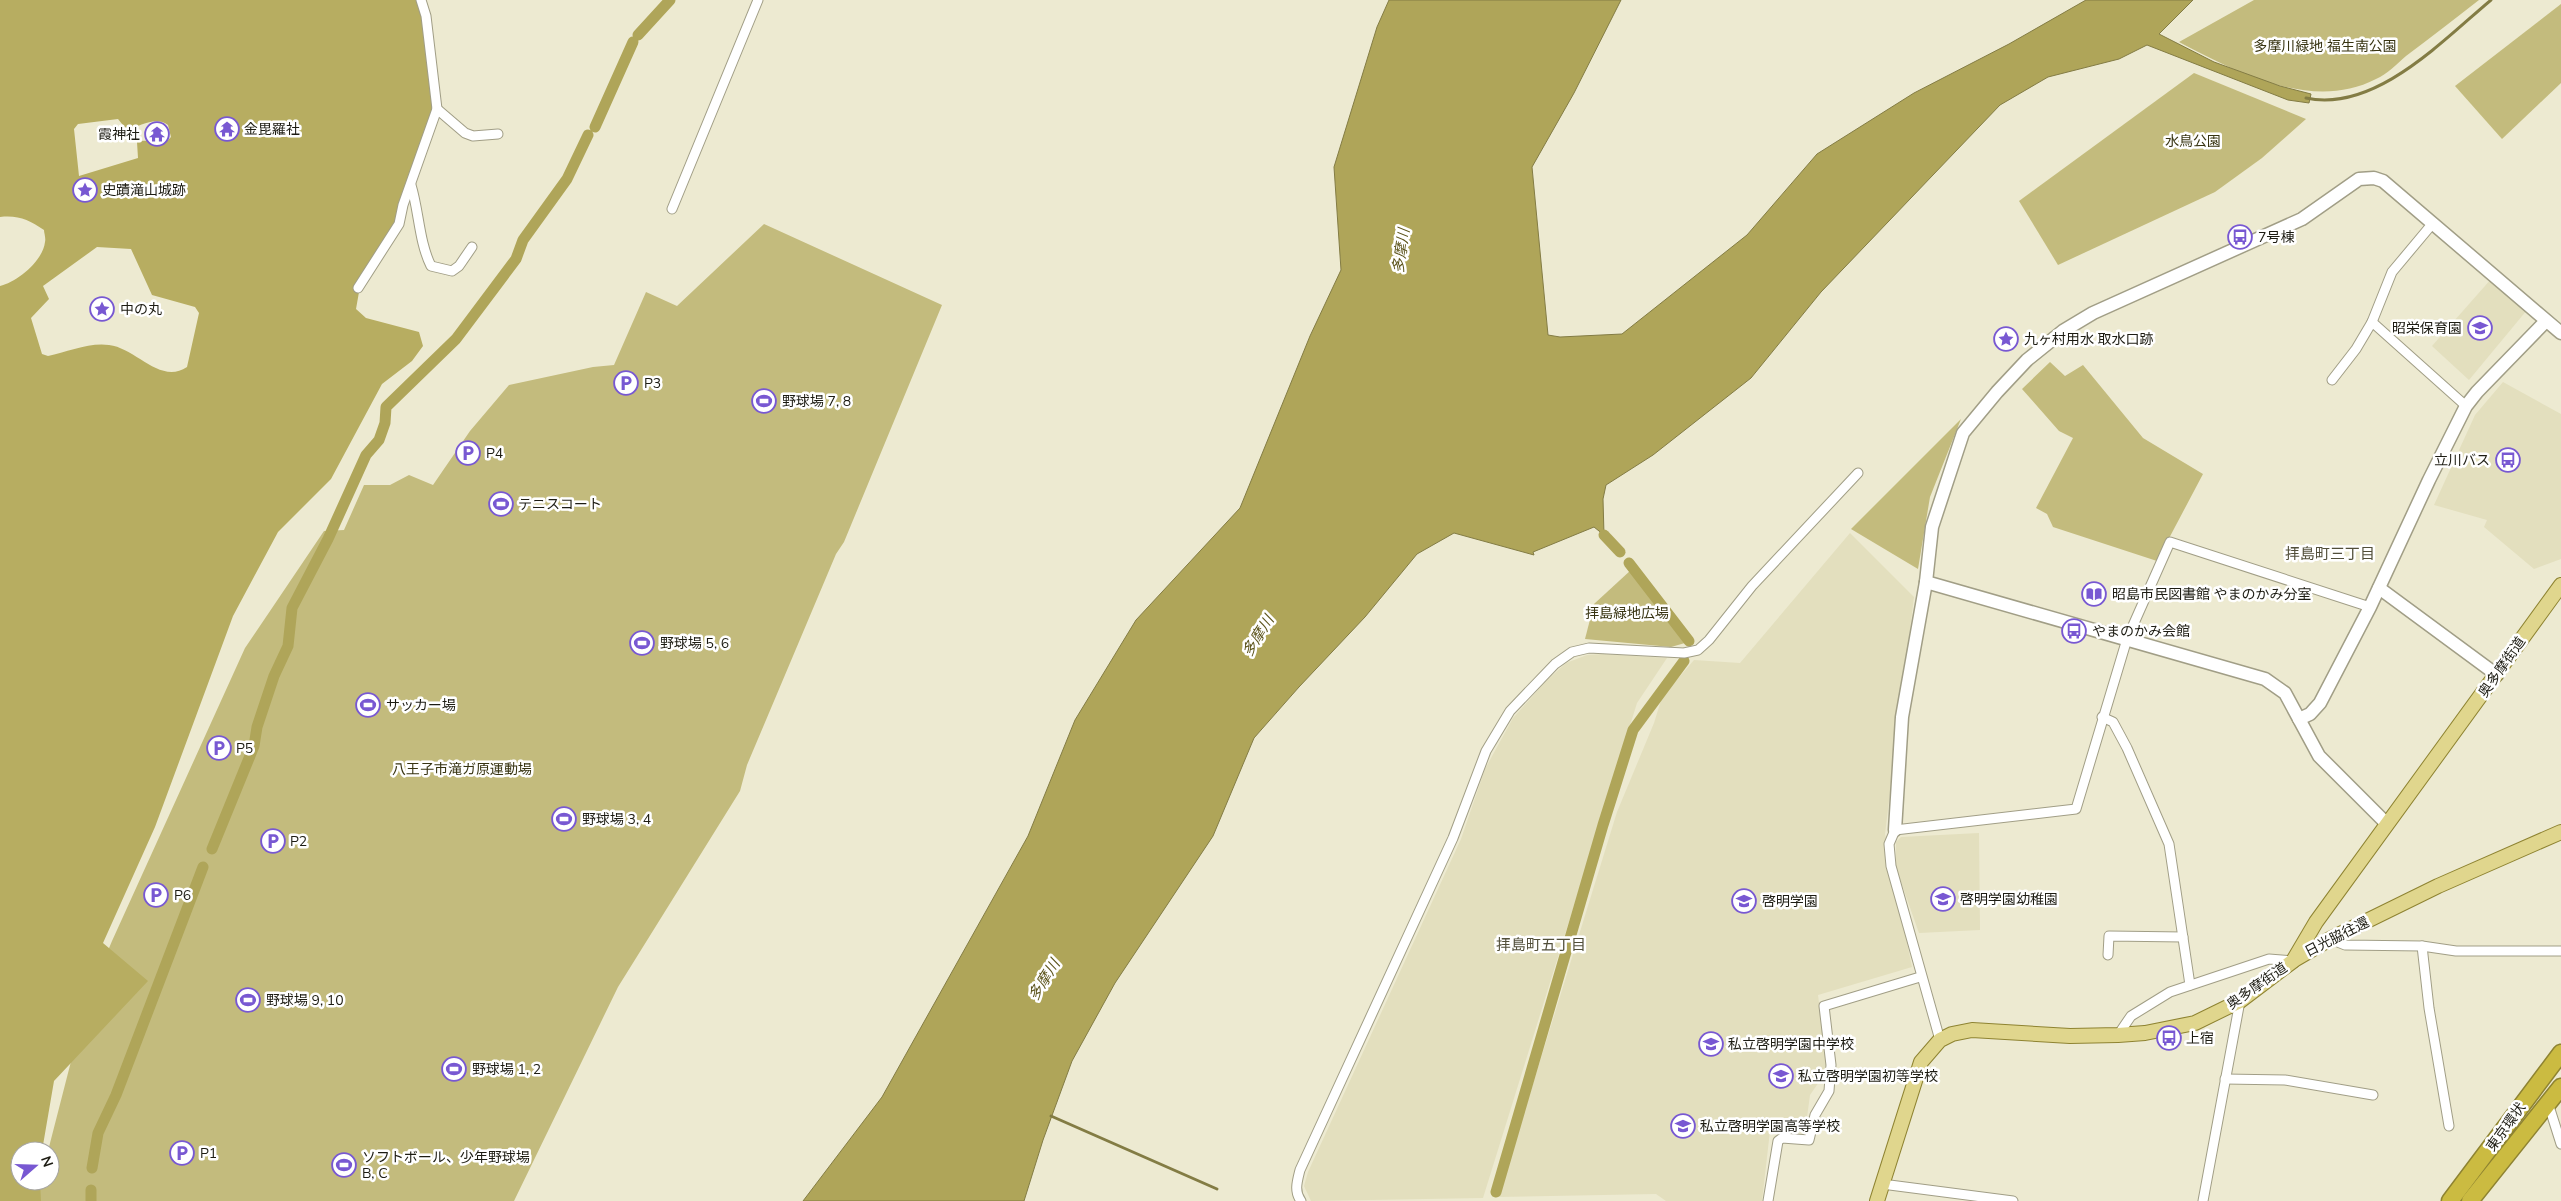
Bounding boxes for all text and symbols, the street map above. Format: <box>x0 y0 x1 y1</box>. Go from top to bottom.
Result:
park label: 多摩川緑地 福生南公園 <box>2253 37 2397 56</box>
temple icon: 金毘羅社 <box>214 116 240 142</box>
place label: 金毘羅社 <box>244 120 300 139</box>
temple icon: 霞神社 <box>144 121 170 147</box>
place label: 霞神社 <box>98 125 140 144</box>
park label: 水鳥公園 <box>2165 132 2221 151</box>
place icon: 史蹟滝山城跡 <box>72 177 98 203</box>
place label: 史蹟滝山城跡 <box>102 181 186 200</box>
bus stop icon: 7号棟 <box>2227 224 2253 250</box>
water label: 多摩川 <box>1388 225 1414 275</box>
place label: 7号棟 <box>2258 228 2294 247</box>
place icon: 中の丸 <box>89 296 115 322</box>
place label: 中の丸 <box>120 300 162 319</box>
school or university icon: 昭栄保育園 <box>2467 315 2493 341</box>
place label: 昭栄保育園 <box>2392 319 2462 338</box>
place icon: 九ヶ村用水 取水口跡 <box>1993 326 2019 352</box>
place label: 九ヶ村用水 取水口跡 <box>2024 330 2154 349</box>
parking icon: P3 <box>613 370 639 396</box>
place label: P3 <box>644 374 661 393</box>
sports icon: 野球場 7, 8 <box>751 388 777 414</box>
place label: 野球場 7, 8 <box>782 392 851 411</box>
parking icon: P4 <box>455 440 481 466</box>
place label: P4 <box>486 444 503 463</box>
bus stop icon: 立川バス <box>2495 447 2521 473</box>
place label: 立川バス <box>2434 451 2490 470</box>
sports icon: テニスコート <box>488 491 514 517</box>
place label: テニスコート <box>518 495 602 514</box>
district label: 拝島町三丁目 <box>2285 544 2375 564</box>
library icon: 昭島市民図書館 やまのかみ分室 <box>2081 581 2107 607</box>
place label: 昭島市民図書館 やまのかみ分室 <box>2112 585 2312 604</box>
park label: 拝島緑地広場 <box>1585 604 1669 623</box>
water label: 多摩川 <box>1238 610 1279 660</box>
bus stop icon: やまのかみ会館 <box>2061 618 2087 644</box>
place label: やまのかみ会館 <box>2092 622 2190 641</box>
sports icon: 野球場 5, 6 <box>629 630 655 656</box>
street label: 奥多摩街道 <box>2474 633 2530 701</box>
place label: 野球場 5, 6 <box>660 634 729 653</box>
sports icon: サッカー場 <box>355 692 381 718</box>
place label: サッカー場 <box>386 696 456 715</box>
parking icon: P5 <box>206 735 232 761</box>
place label: P5 <box>236 739 253 758</box>
park label: 八王子市滝ガ原運動場 <box>392 760 532 779</box>
sports icon: 野球場 3, 4 <box>551 806 577 832</box>
place label: 野球場 3, 4 <box>582 810 651 829</box>
parking icon: P2 <box>260 828 286 854</box>
place label: P2 <box>290 832 307 851</box>
parking icon: P6 <box>143 882 169 908</box>
place label: P6 <box>174 886 191 905</box>
school or university icon: 啓明学園幼稚園 <box>1930 886 1956 912</box>
school or university icon: 啓明学園 <box>1731 888 1757 914</box>
place label: 啓明学園幼稚園 <box>1960 890 2058 909</box>
place label: 啓明学園 <box>1762 892 1818 911</box>
street label: 日光脇往還 <box>2302 913 2372 961</box>
district label: 拝島町五丁目 <box>1496 935 1586 955</box>
water label: 多摩川 <box>1024 954 1065 1004</box>
street label: 奥多摩街道 <box>2223 958 2291 1014</box>
sports icon: 野球場 9, 10 <box>235 987 261 1013</box>
place label: 野球場 9, 10 <box>266 991 344 1010</box>
bus stop icon: 上宿 <box>2156 1025 2182 1051</box>
place label: 上宿 <box>2186 1029 2214 1048</box>
school or university icon: 私立啓明学園中学校 <box>1698 1031 1724 1057</box>
place label: 私立啓明学園中学校 <box>1728 1035 1854 1054</box>
sports icon: 野球場 1, 2 <box>441 1056 467 1082</box>
place label: 野球場 1, 2 <box>472 1060 541 1079</box>
school or university icon: 私立啓明学園初等学校 <box>1768 1063 1794 1089</box>
place label: 私立啓明学園初等学校 <box>1798 1067 1938 1086</box>
street label: 東京環状 <box>2482 1099 2530 1155</box>
school or university icon: 私立啓明学園高等学校 <box>1670 1113 1696 1139</box>
place label: 私立啓明学園高等学校 <box>1700 1117 1840 1136</box>
parking icon: P1 <box>169 1140 195 1166</box>
north arrow <box>10 1141 60 1191</box>
place label: P1 <box>200 1144 217 1163</box>
place label: ソフトボール、少年野球場 B, C <box>362 1148 530 1183</box>
sports icon: ソフトボール、少年野球場 B, C <box>331 1152 357 1178</box>
text: N <box>36 1154 57 1170</box>

